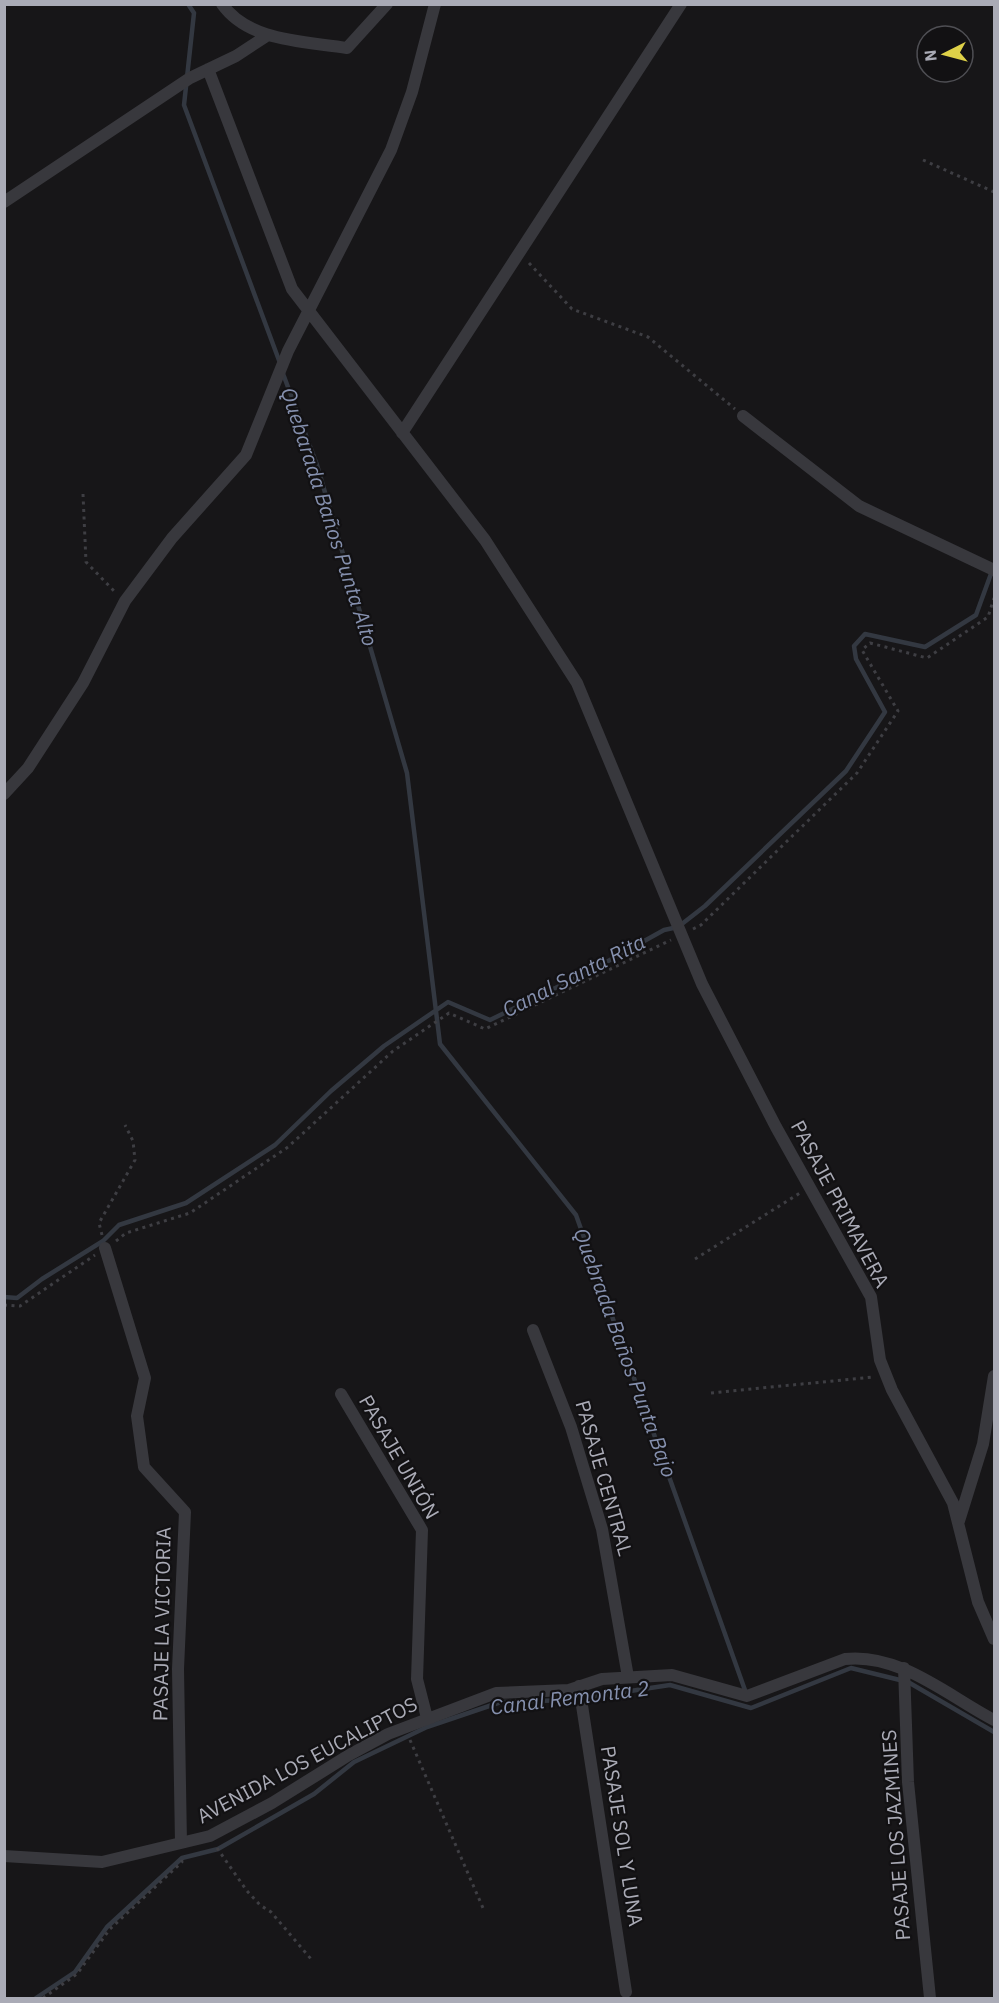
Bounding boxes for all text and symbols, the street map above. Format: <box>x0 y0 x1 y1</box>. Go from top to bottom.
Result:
north arrow <box>915 24 975 84</box>
text: N <box>920 49 941 62</box>
water label: Quebarada Baños Punta Alto <box>275 384 385 650</box>
water label: Canal Santa Rita <box>497 927 650 1023</box>
street label: PASAJE PRIMAVERA <box>785 1115 896 1292</box>
water label: Quebrada Baños Punta Bajo <box>568 1224 684 1481</box>
street label: PASAJE UNIÓN <box>353 1390 446 1524</box>
street label: PASAJE CENTRAL <box>569 1397 640 1559</box>
street label: PASAJE LA VICTORIA <box>146 1526 177 1721</box>
water label: Canal Remonta 2 <box>489 1673 651 1721</box>
street label: AVENIDA LOS EUCALIPTOS <box>192 1690 422 1829</box>
street label: PASAJE LOS JAZMINES <box>875 1729 916 1941</box>
street label: PASAJE SOL Y LUNA <box>595 1744 650 1928</box>

